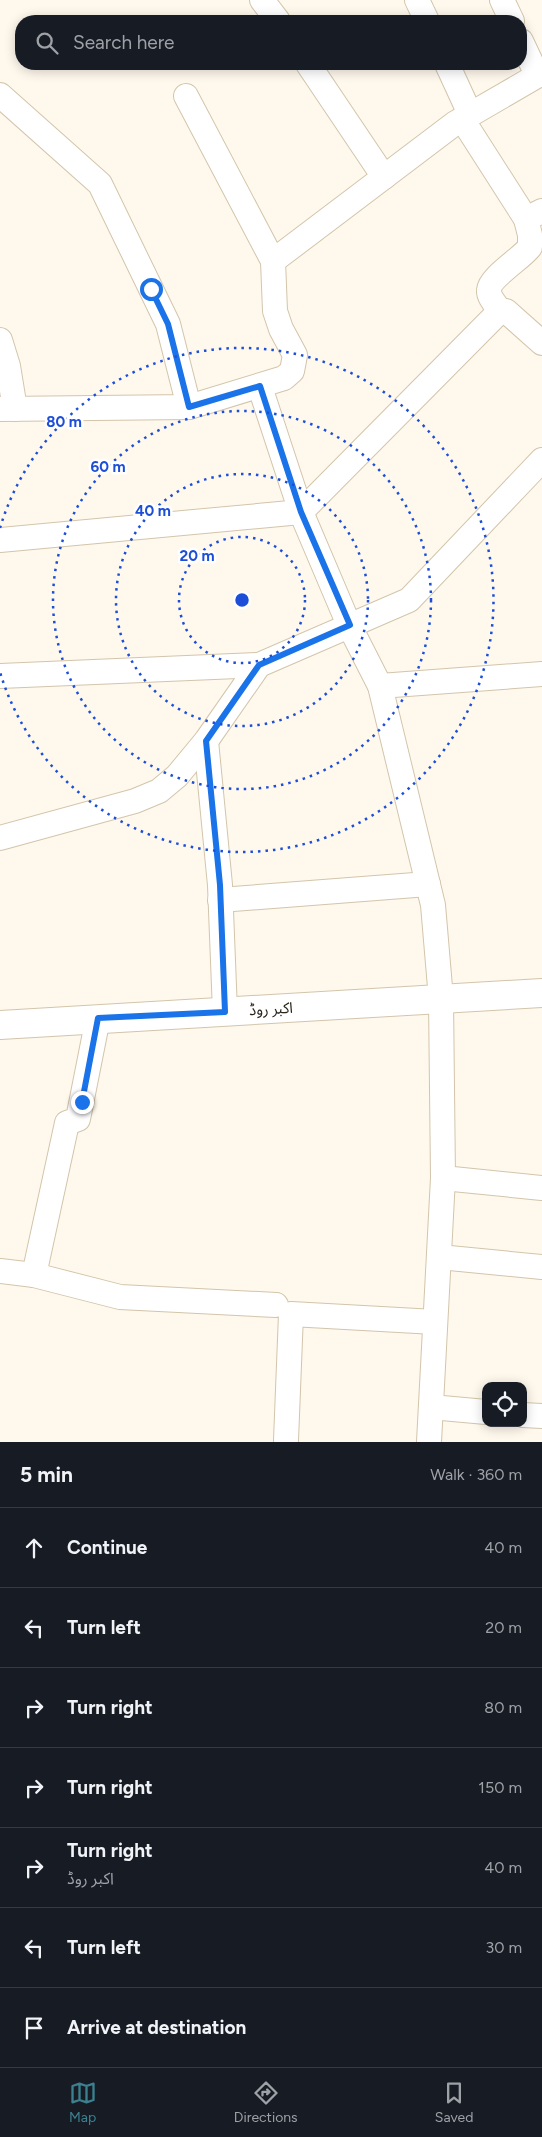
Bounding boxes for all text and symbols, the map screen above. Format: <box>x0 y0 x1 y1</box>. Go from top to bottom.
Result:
search box <box>15 15 527 70</box>
icon: search <box>33 29 61 57</box>
text: Search here <box>73 31 175 54</box>
route start <box>140 278 163 301</box>
text: 80 m <box>46 413 82 431</box>
text: 60 m <box>90 458 126 476</box>
text: 40 m <box>135 502 171 520</box>
text: 20 m <box>179 547 215 565</box>
centre of rings <box>233 591 251 609</box>
street label: اکبر روڈ <box>249 999 293 1019</box>
route end <box>71 1091 94 1114</box>
map controls <box>482 1382 527 1427</box>
button: locate <box>482 1382 527 1427</box>
text: 5 min <box>20 1462 73 1487</box>
text: Walk · 360 m <box>430 1465 522 1484</box>
icon: ahead <box>20 1534 48 1562</box>
text: Continue <box>67 1536 147 1559</box>
text: 40 m <box>484 1538 522 1557</box>
icon: left <box>20 1614 48 1642</box>
text: Turn left <box>67 1616 141 1639</box>
text: 20 m <box>485 1618 522 1637</box>
icon: right <box>20 1694 48 1722</box>
text: Turn right <box>67 1696 153 1719</box>
text: 80 m <box>484 1698 522 1717</box>
icon: right <box>20 1774 48 1802</box>
text: Turn right <box>67 1776 153 1799</box>
text: 150 m <box>478 1778 522 1797</box>
text: Turn right <box>67 1839 153 1862</box>
icon: right <box>20 1854 48 1882</box>
text: 40 m <box>484 1858 522 1877</box>
text: اکبر روڈ <box>67 1869 114 1888</box>
icon: left <box>20 1934 48 1962</box>
text: Turn left <box>67 1936 141 1959</box>
text: 30 m <box>485 1938 522 1957</box>
icon: arrive <box>20 2014 48 2042</box>
text: Arrive at destination <box>67 2016 246 2039</box>
tab: Map <box>69 2079 97 2126</box>
tab: Directions <box>234 2079 298 2126</box>
tab: Saved <box>435 2079 473 2126</box>

